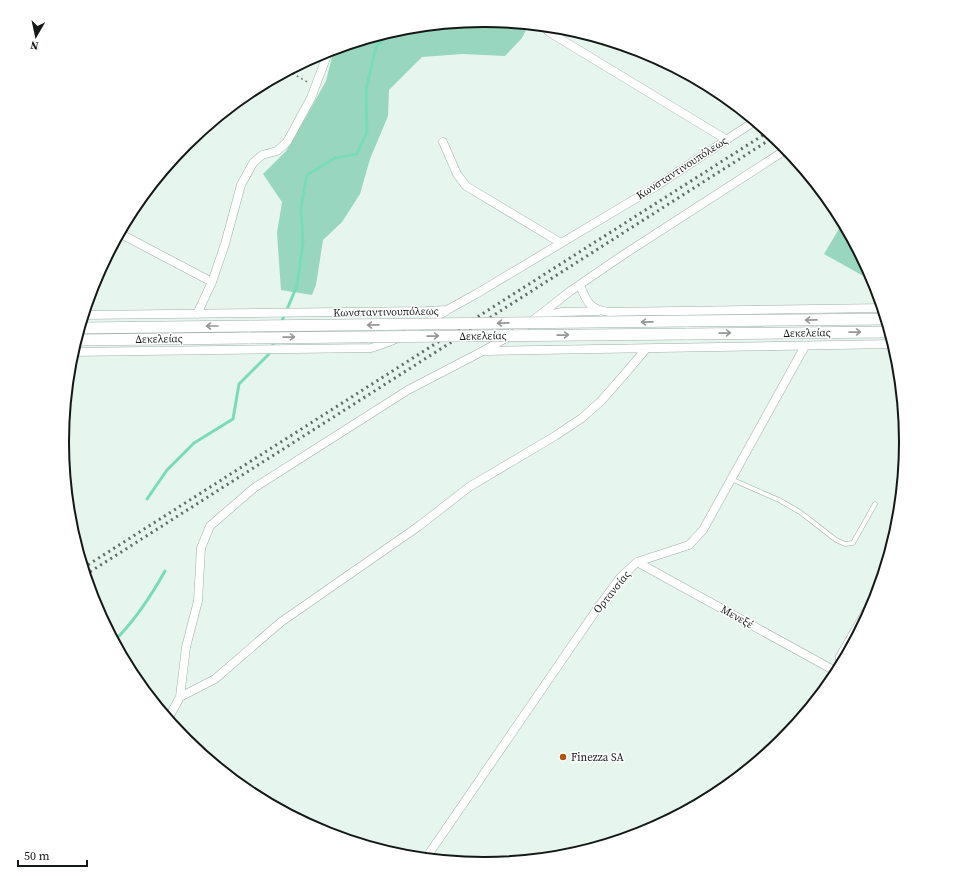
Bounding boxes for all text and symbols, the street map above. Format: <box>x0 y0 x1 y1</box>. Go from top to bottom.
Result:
north arrow <box>16 16 56 56</box>
text: N <box>29 37 40 53</box>
street label: Κωνσταντινουπόλεως <box>634 133 730 203</box>
street label: Κωνσταντινουπόλεως <box>333 304 439 320</box>
one-way arrow <box>805 316 818 324</box>
one-way arrow <box>641 318 654 326</box>
one-way arrow <box>497 319 510 327</box>
one-way arrow <box>367 321 380 329</box>
one-way arrow <box>206 322 219 330</box>
street label: Δεκελείας <box>783 325 831 341</box>
street label: Δεκελείας <box>459 328 507 344</box>
one-way arrow <box>848 328 861 336</box>
one-way arrow <box>718 329 731 337</box>
street label: Δεκελείας <box>135 331 183 347</box>
one-way arrow <box>556 331 569 339</box>
one-way arrow <box>426 332 439 340</box>
one-way arrow <box>282 333 295 341</box>
street label: Ορτανσίας <box>590 567 634 617</box>
street label: Μενεξέ <box>718 602 756 632</box>
place label: Finezza SA <box>571 750 624 765</box>
marker: Finezza SA <box>558 752 568 762</box>
scale bar <box>18 842 87 868</box>
text: 50 m <box>24 848 50 864</box>

